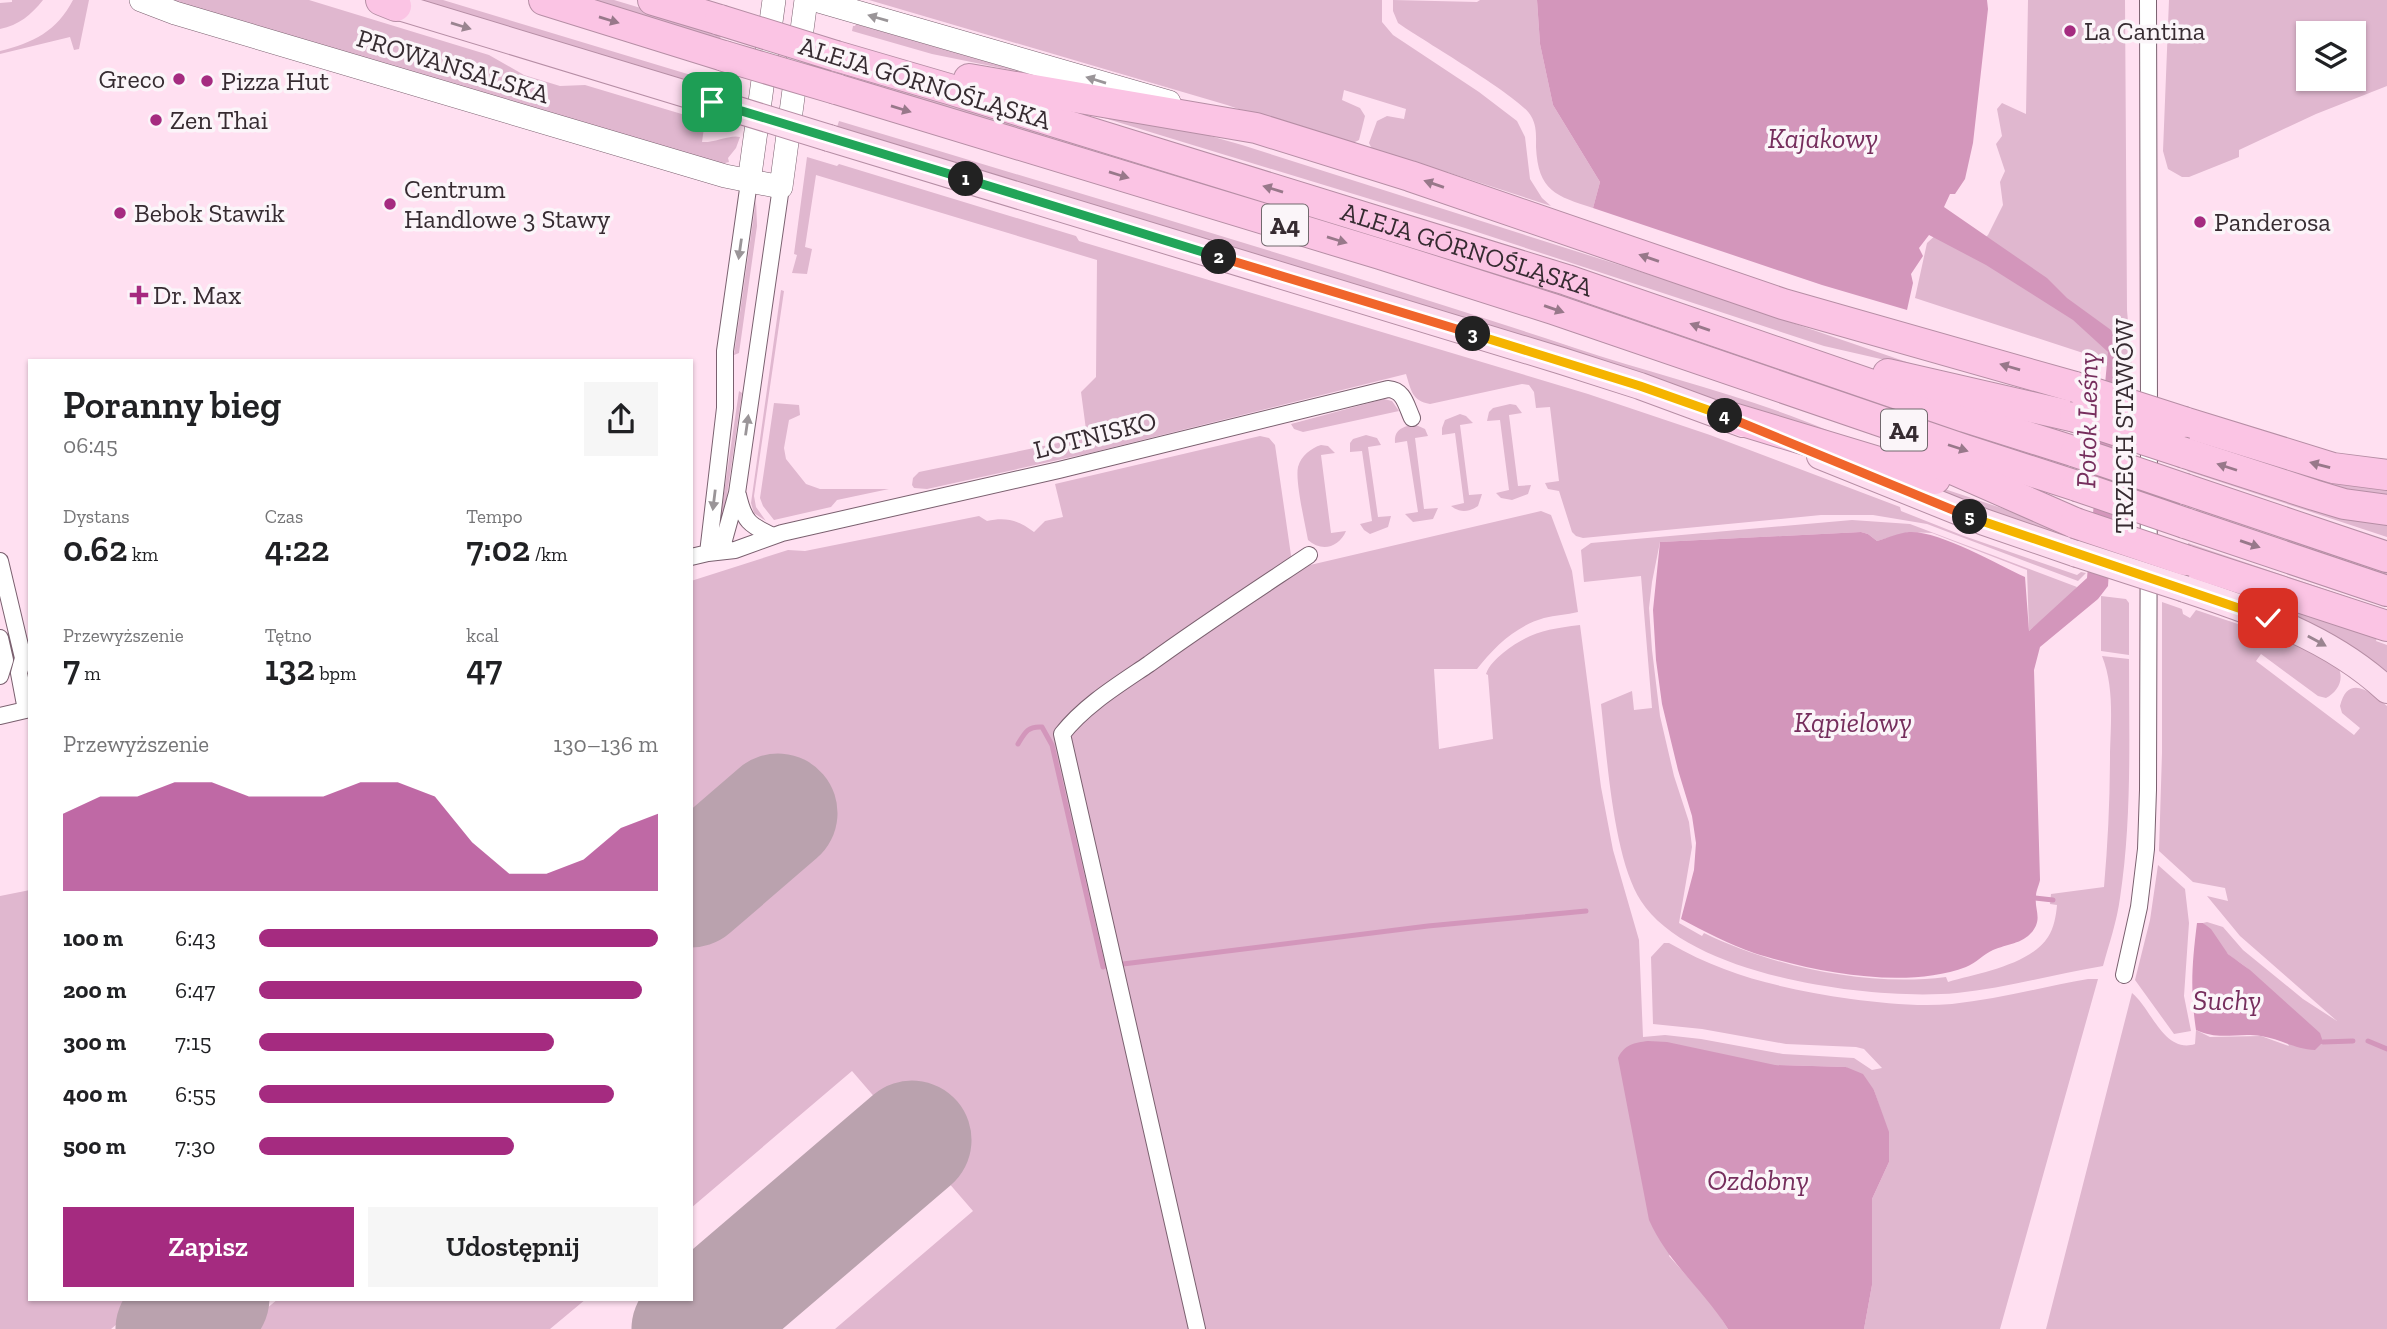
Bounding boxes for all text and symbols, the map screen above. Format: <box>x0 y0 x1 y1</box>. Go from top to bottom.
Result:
one-way arrow <box>866 12 888 23</box>
place label: La Cantina <box>2084 15 2206 47</box>
one-way arrow <box>598 16 619 26</box>
one-way arrow <box>451 21 472 32</box>
map controls <box>2296 21 2366 91</box>
button: layers <box>2296 21 2366 91</box>
street label: PROWANSALSKA <box>353 22 554 111</box>
marker: La Cantina <box>2062 23 2078 39</box>
street label: ALEJA GÓRNOŚLĄSKA <box>795 29 1056 137</box>
place label: Greco <box>99 63 165 95</box>
place label: Pizza Hut <box>221 65 329 97</box>
marker: Greco <box>171 71 187 87</box>
pin <box>682 72 742 132</box>
marker: Pizza Hut <box>199 73 215 89</box>
one-way arrow <box>1086 74 1107 84</box>
icon: arrive <box>693 83 731 121</box>
place label: Zen Thai <box>170 104 268 136</box>
one-way arrow <box>891 105 912 115</box>
marker: Zen Thai <box>148 112 164 128</box>
water label: Kajakowy <box>1768 122 1878 155</box>
pin: 1 <box>948 162 984 196</box>
text: 1 <box>962 167 969 190</box>
one-way arrow <box>1108 171 1129 181</box>
place label: Centrum Handlowe 3 Stawy <box>404 173 611 235</box>
one-way arrow <box>1423 178 1444 189</box>
one-way arrow <box>1263 184 1284 194</box>
street label: ALEJA GÓRNOŚLĄSKA <box>1337 195 1598 304</box>
marker: Centrum Handlowe 3 Stawy <box>382 196 398 212</box>
place label: Bebok Stawik <box>134 197 285 229</box>
marker: Bebok Stawik <box>112 205 128 221</box>
road number: A4 <box>1262 205 1308 246</box>
place label: Panderosa <box>2214 206 2331 238</box>
marker: Panderosa <box>2192 214 2208 230</box>
one-way arrow <box>1326 236 1347 246</box>
one-way arrow <box>734 238 745 260</box>
pin: 2 <box>1202 240 1236 274</box>
text: 2 <box>1213 245 1224 268</box>
one-way arrow <box>1638 252 1659 263</box>
place label: Dr. Max <box>153 279 241 311</box>
marker: Dr. Max <box>131 287 147 303</box>
one-way arrow <box>1543 304 1564 315</box>
pin: 3 <box>1456 316 1490 352</box>
street label: TRZECH STAWÓW <box>2108 318 2140 534</box>
one-way arrow <box>1689 321 1710 332</box>
text: 3 <box>1467 322 1478 345</box>
water label: Potok Leśny <box>2069 352 2105 488</box>
one-way arrow <box>1999 362 2020 372</box>
text: Poranny bieg <box>63 382 281 428</box>
button: share <box>584 382 658 456</box>
pin: 4 <box>1708 398 1742 434</box>
street label: LOTNISKO <box>1030 404 1160 466</box>
text: 4 <box>1719 404 1730 427</box>
road number: A4 <box>1881 410 1927 450</box>
one-way arrow <box>742 414 753 436</box>
text: 06:45 <box>63 431 118 459</box>
one-way arrow <box>1948 443 1969 454</box>
one-way arrow <box>2309 459 2331 470</box>
one-way arrow <box>2216 461 2237 472</box>
one-way arrow <box>709 490 720 512</box>
pin: 5 <box>1952 500 1988 534</box>
text: Dystans <box>63 505 130 528</box>
text: Czas <box>265 505 303 528</box>
text: Tempo <box>466 505 522 528</box>
text: 5 <box>1965 505 1974 528</box>
text: 0.62 <box>63 528 128 570</box>
text: 4:22 <box>265 528 330 570</box>
text: 7:02 <box>466 528 530 570</box>
one-way arrow <box>2239 539 2260 550</box>
text: km <box>128 543 158 566</box>
text: /km <box>530 543 567 566</box>
pin <box>2238 588 2298 648</box>
icon: check <box>2249 599 2287 637</box>
text: Przewyższenie <box>63 624 184 647</box>
text: Tętno <box>265 624 312 647</box>
text: kcal <box>466 624 499 647</box>
one-way arrow <box>2307 635 2327 647</box>
text: 7 <box>63 647 80 689</box>
text: 132 <box>265 647 315 689</box>
text: 47 <box>466 647 502 689</box>
text: m <box>80 662 101 685</box>
text: bpm <box>315 662 356 685</box>
water label: Kąpielowy <box>1794 706 1912 739</box>
text: Przewyższenie <box>63 730 209 758</box>
text: 130–136 m <box>553 730 658 758</box>
text: 100 m <box>63 924 123 952</box>
text: 6:43 <box>175 924 216 952</box>
text: 200 m <box>63 976 126 1004</box>
text: 6:47 <box>175 976 215 1004</box>
water label: Suchy <box>2193 984 2261 1017</box>
text: 300 m <box>63 1028 126 1056</box>
text: 7:15 <box>175 1028 212 1056</box>
text: 400 m <box>63 1080 127 1108</box>
text: 6:55 <box>175 1080 216 1108</box>
text: 500 m <box>63 1132 126 1160</box>
text: 7:30 <box>175 1132 215 1160</box>
water label: Ozdobny <box>1707 1164 1809 1197</box>
button: Zapisz <box>63 1207 354 1287</box>
button: Udostępnij <box>368 1207 658 1287</box>

